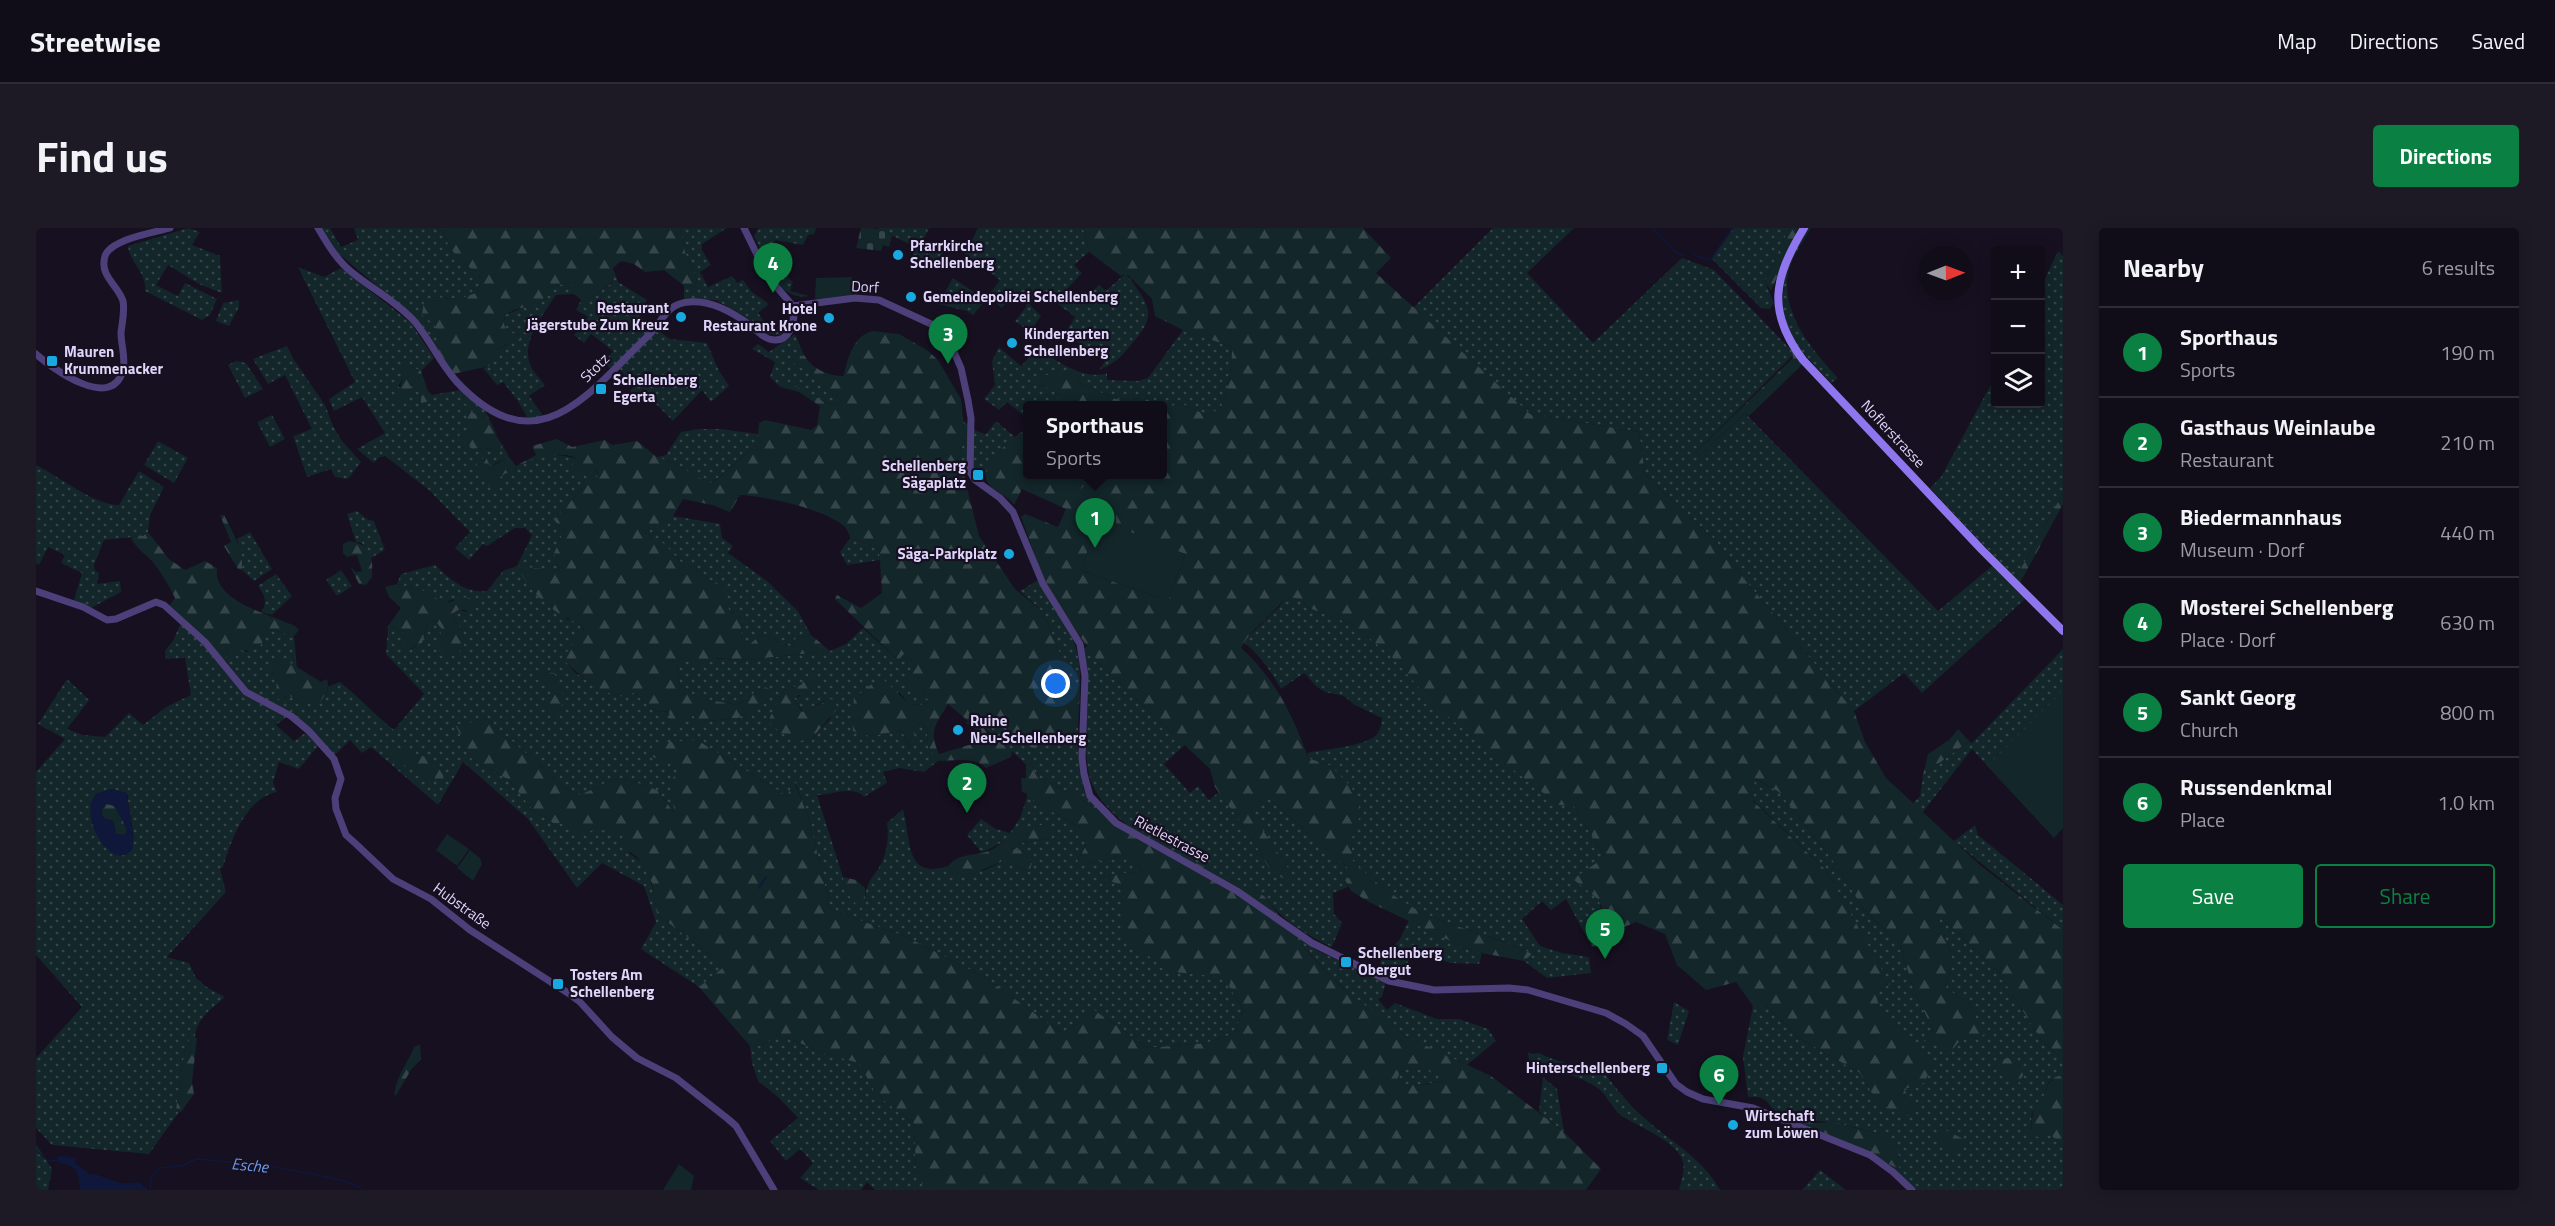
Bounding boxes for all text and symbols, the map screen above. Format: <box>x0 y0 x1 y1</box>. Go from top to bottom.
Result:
text: Streetwise <box>30 20 161 63</box>
text: Map <box>2277 25 2317 57</box>
text: Directions <box>2350 25 2439 57</box>
text: Saved <box>2472 25 2525 57</box>
text: Find us <box>36 124 168 188</box>
button: Directions <box>2373 125 2519 187</box>
place label: Pfarrkirche Schellenberg <box>910 234 994 274</box>
pin: 4 <box>754 244 792 293</box>
north arrow <box>1919 246 1973 300</box>
map controls <box>1991 246 2045 408</box>
button: + <box>1991 246 2045 300</box>
marker: Pfarrkirche Schellenberg <box>891 248 905 262</box>
text: Nearby <box>2123 248 2204 287</box>
text: 6 results <box>2422 252 2495 283</box>
street label: Dorf <box>851 274 880 299</box>
place label: Gemeindepolizei Schellenberg <box>923 285 1118 308</box>
marker: Gemeindepolizei Schellenberg <box>904 290 918 304</box>
place label: Restaurant Jägerstube Zum Kreuz <box>526 296 670 336</box>
place label: Hotel Restaurant Krone <box>703 297 817 337</box>
button: − <box>1991 300 2045 354</box>
marker: Restaurant Jägerstube Zum Kreuz <box>674 310 688 324</box>
marker: Hotel Restaurant Krone <box>822 311 836 325</box>
pin: 3 <box>928 314 968 364</box>
text: Sporthaus <box>2180 320 2278 354</box>
place label: Kindergarten Schellenberg <box>1024 322 1109 362</box>
marker: Kindergarten Schellenberg <box>1005 336 1019 350</box>
text: 1 <box>2137 337 2148 368</box>
text: 190 m <box>2440 337 2495 368</box>
place label: Mauren Krummenacker <box>64 340 163 380</box>
street label: Stotz <box>575 348 615 388</box>
marker: Mauren Krummenacker <box>45 354 59 368</box>
button: layers <box>1991 354 2045 408</box>
text: Sports <box>2180 354 2235 385</box>
place label: Schellenberg Egerta <box>613 368 697 408</box>
marker: Schellenberg Egerta <box>594 382 608 396</box>
street label: Noflerstrasse <box>1856 394 1931 473</box>
popup <box>1023 401 1167 479</box>
text: Sporthaus <box>1046 408 1144 442</box>
text: Gasthaus Weinlaube <box>2180 410 2376 444</box>
text: 2 <box>2137 427 2148 458</box>
text: 210 m <box>2440 427 2495 458</box>
text: Sports <box>1046 442 1101 473</box>
text: Restaurant <box>2180 444 2274 475</box>
place label: Schellenberg Sägaplatz <box>882 454 966 494</box>
marker: Schellenberg Sägaplatz <box>971 468 985 482</box>
pin: 1 <box>1076 498 1114 548</box>
text: Biedermannhaus <box>2180 500 2342 534</box>
text: 3 <box>2137 517 2148 548</box>
text: 440 m <box>2440 517 2495 548</box>
text: Museum · Dorf <box>2180 534 2304 565</box>
place label: Säga-Parkplatz <box>898 542 997 565</box>
marker: Säga-Parkplatz <box>1002 547 1016 561</box>
text: Mosterei Schellenberg <box>2180 590 2394 624</box>
text: 4 <box>2137 607 2148 638</box>
text: 630 m <box>2440 607 2495 638</box>
text: Place · Dorf <box>2180 624 2275 655</box>
your location <box>1041 669 1070 698</box>
text: Sankt Georg <box>2180 680 2296 714</box>
text: 5 <box>2137 697 2148 728</box>
text: 800 m <box>2440 697 2495 728</box>
place label: Ruine Neu-Schellenberg <box>970 709 1086 749</box>
text: Church <box>2180 714 2238 745</box>
marker: Ruine Neu-Schellenberg <box>951 723 965 737</box>
pin: 2 <box>948 764 986 813</box>
text: Russendenkmal <box>2180 770 2332 804</box>
text: 6 <box>2137 787 2148 818</box>
text: 1.0 km <box>2438 787 2495 818</box>
text: Place <box>2180 804 2225 835</box>
street label: Rietlestrasse <box>1130 809 1214 868</box>
button: Save <box>2123 864 2303 928</box>
button: Share <box>2315 864 2495 928</box>
street label: Hubstraße <box>428 877 496 935</box>
pin: 5 <box>1586 910 1624 959</box>
place label: Schellenberg Obergut <box>1358 941 1442 981</box>
marker: Schellenberg Obergut <box>1339 955 1353 969</box>
place label: Tosters Am Schellenberg <box>570 963 654 1003</box>
marker: Tosters Am Schellenberg <box>551 977 565 991</box>
place label: Hinterschellenberg <box>1526 1056 1650 1079</box>
pin: 6 <box>1700 1056 1738 1105</box>
marker: Hinterschellenberg <box>1655 1061 1669 1075</box>
place label: Wirtschaft zum Löwen <box>1745 1104 1819 1144</box>
marker: Wirtschaft zum Löwen <box>1726 1118 1740 1132</box>
water label: Esche <box>230 1151 271 1179</box>

